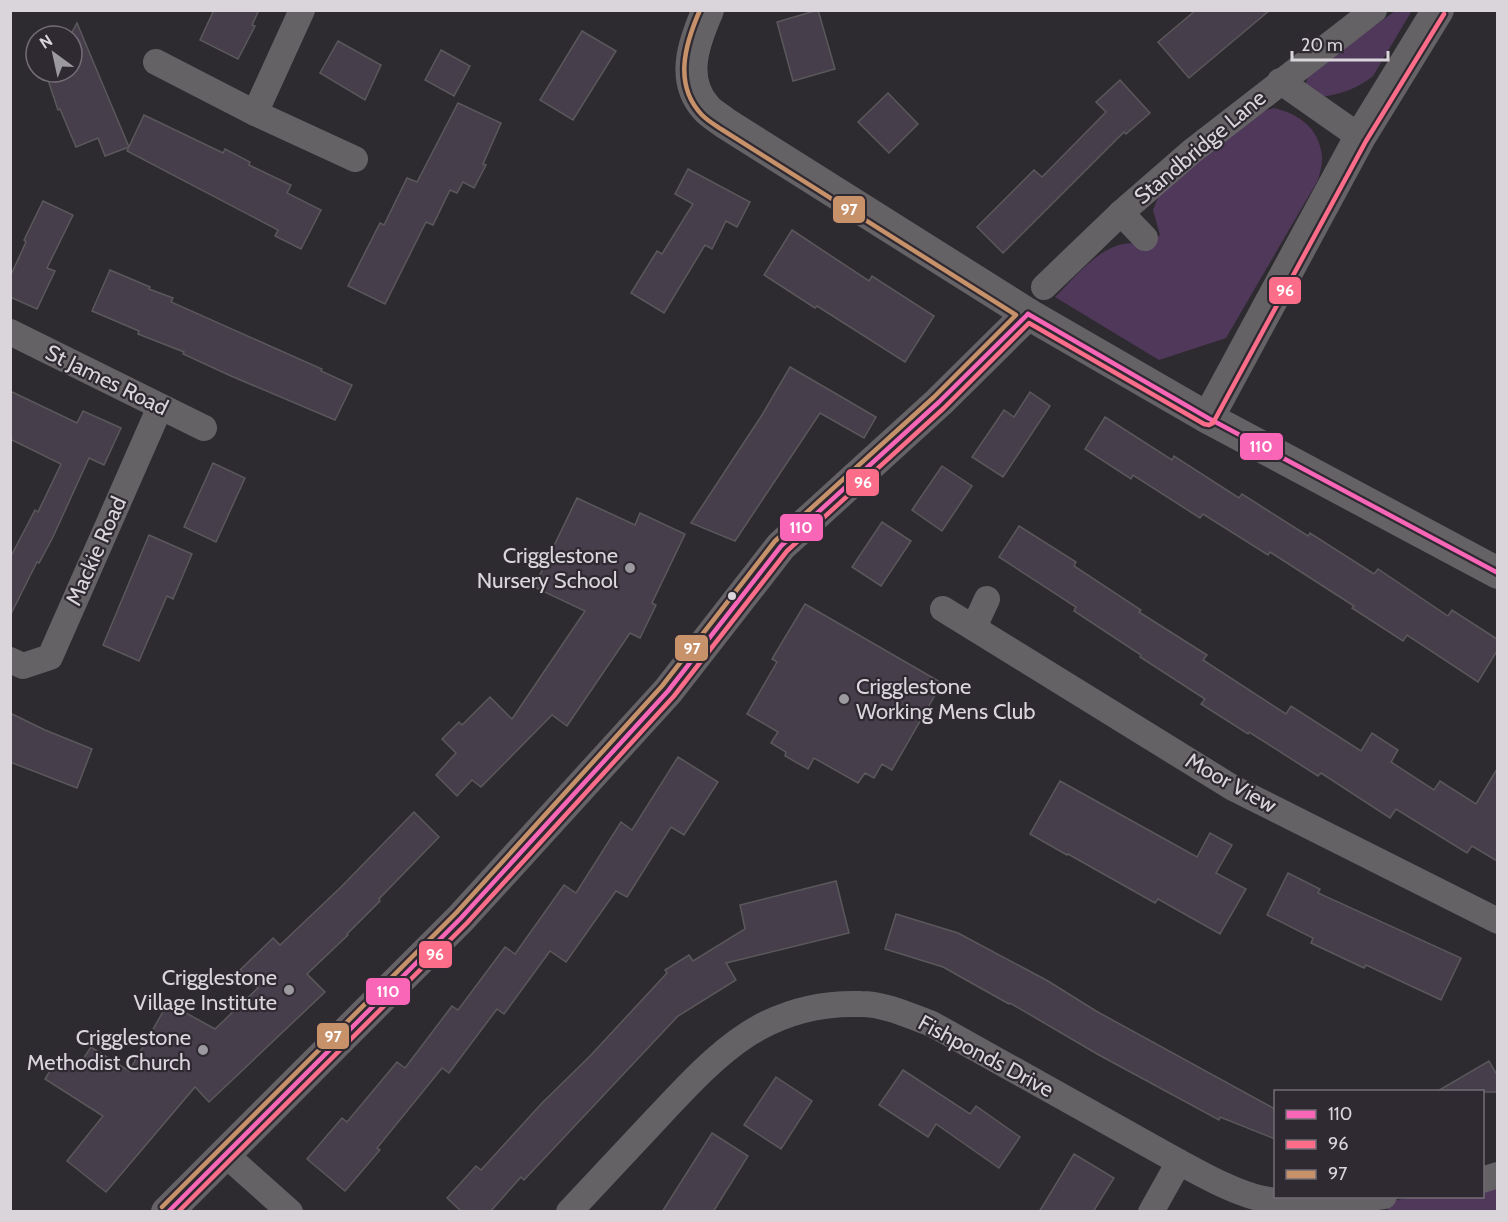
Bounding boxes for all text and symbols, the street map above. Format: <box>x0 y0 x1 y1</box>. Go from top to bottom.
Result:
north arrow <box>24 24 84 84</box>
scale bar <box>1292 24 1388 62</box>
text: N <box>36 31 56 53</box>
text: 20 m <box>1301 34 1343 56</box>
street label: Standbridge Lane <box>1129 84 1271 210</box>
line badge: 97 <box>832 195 866 224</box>
text: 97 <box>840 200 858 219</box>
line badge: 96 <box>1268 276 1302 305</box>
text: 96 <box>1276 281 1294 300</box>
street label: St James Road <box>41 339 173 421</box>
line badge: 110 <box>1239 432 1284 461</box>
text: 110 <box>1249 437 1273 456</box>
line badge: 96 <box>845 468 880 497</box>
text: 96 <box>854 473 872 492</box>
street label: Mackie Road <box>60 492 132 610</box>
line badge: 110 <box>779 513 824 542</box>
text: 110 <box>789 518 813 537</box>
place label: Crigglestone Nursery School <box>477 542 619 594</box>
marker: Crigglestone Nursery School <box>623 561 637 575</box>
unlabelled marker <box>726 590 738 602</box>
line badge: 97 <box>674 634 709 662</box>
text: 97 <box>683 639 701 658</box>
place label: Crigglestone Working Mens Club <box>856 673 1035 725</box>
marker: Crigglestone Working Mens Club <box>837 692 851 706</box>
street label: Moor View <box>1181 747 1281 819</box>
line badge: 96 <box>418 940 453 969</box>
text: 96 <box>426 945 444 964</box>
place label: Crigglestone Village Institute <box>133 964 277 1016</box>
line badge: 110 <box>365 977 411 1006</box>
text: 110 <box>376 982 400 1001</box>
marker: Crigglestone Village Institute <box>282 983 296 997</box>
street label: Fishponds Drive <box>914 1009 1058 1103</box>
line badge: 97 <box>316 1022 350 1050</box>
place label: Crigglestone Methodist Church <box>27 1024 191 1076</box>
text: 97 <box>324 1027 342 1046</box>
marker: Crigglestone Methodist Church <box>196 1043 210 1057</box>
legend <box>1274 1090 1484 1198</box>
text: 110 <box>1328 1103 1352 1125</box>
text: 96 <box>1328 1133 1348 1155</box>
text: 97 <box>1328 1163 1347 1185</box>

